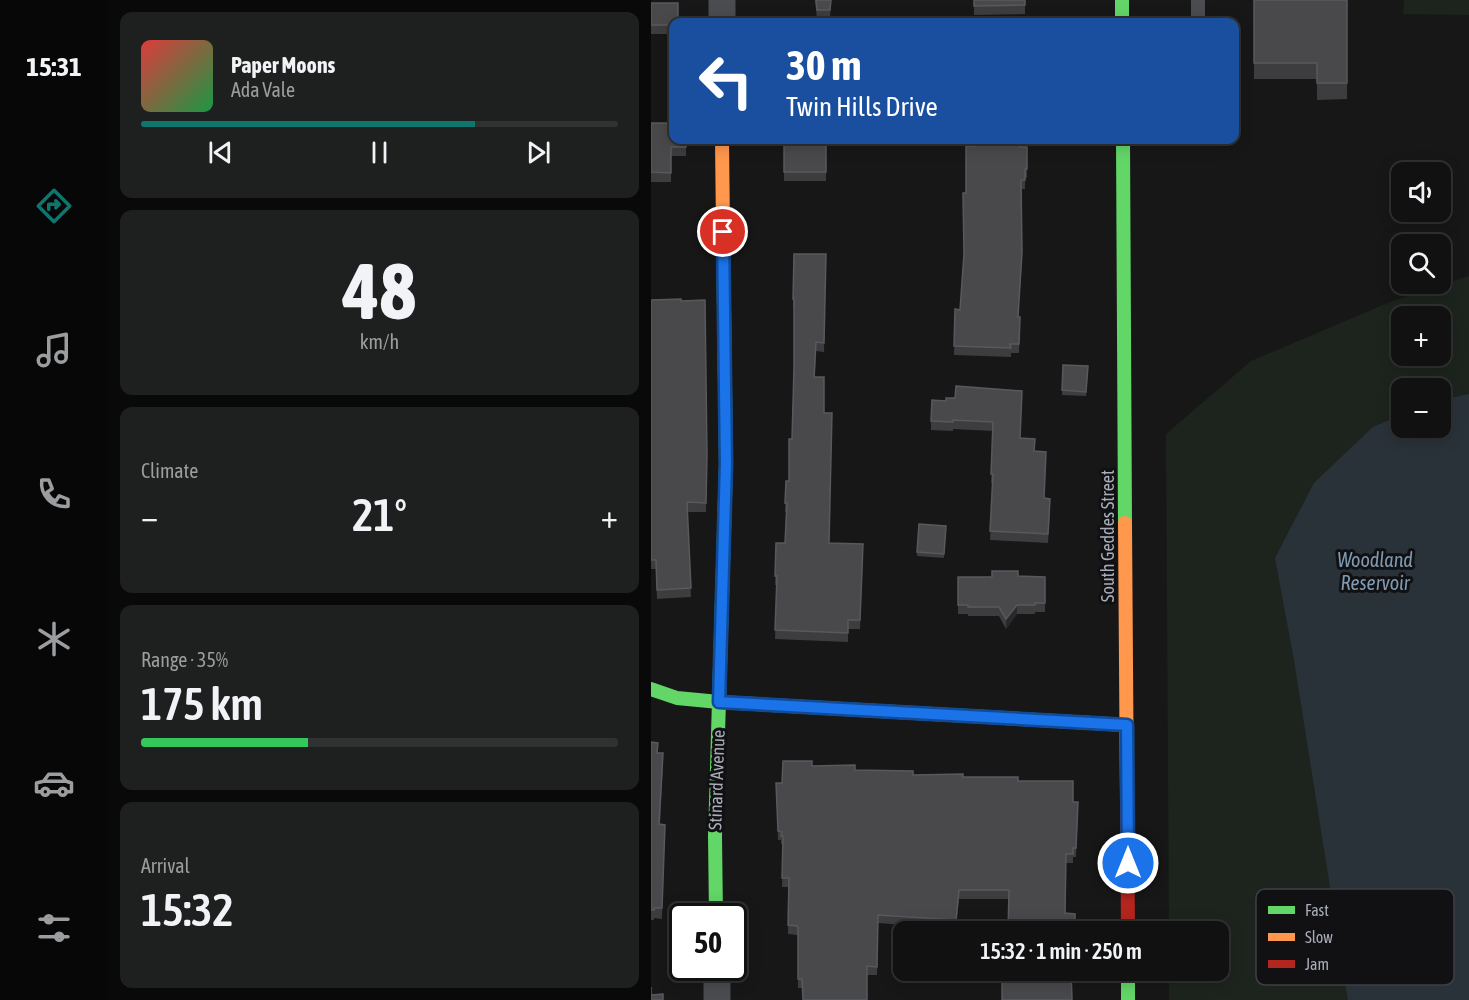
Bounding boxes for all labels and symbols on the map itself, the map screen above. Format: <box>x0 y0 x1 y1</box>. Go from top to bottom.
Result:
pin <box>697 206 748 257</box>
street label: South Geddes Street <box>1097 470 1118 602</box>
water label: Woodland Reservoir <box>1337 548 1413 594</box>
street label: Stinard Avenue <box>704 730 729 830</box>
position arrow <box>1096 831 1160 895</box>
legend <box>1256 889 1454 985</box>
text: Fast <box>1305 901 1329 919</box>
speed limit sign: 50 <box>669 903 747 981</box>
text: Slow <box>1305 928 1333 946</box>
text: Jam <box>1305 955 1329 973</box>

